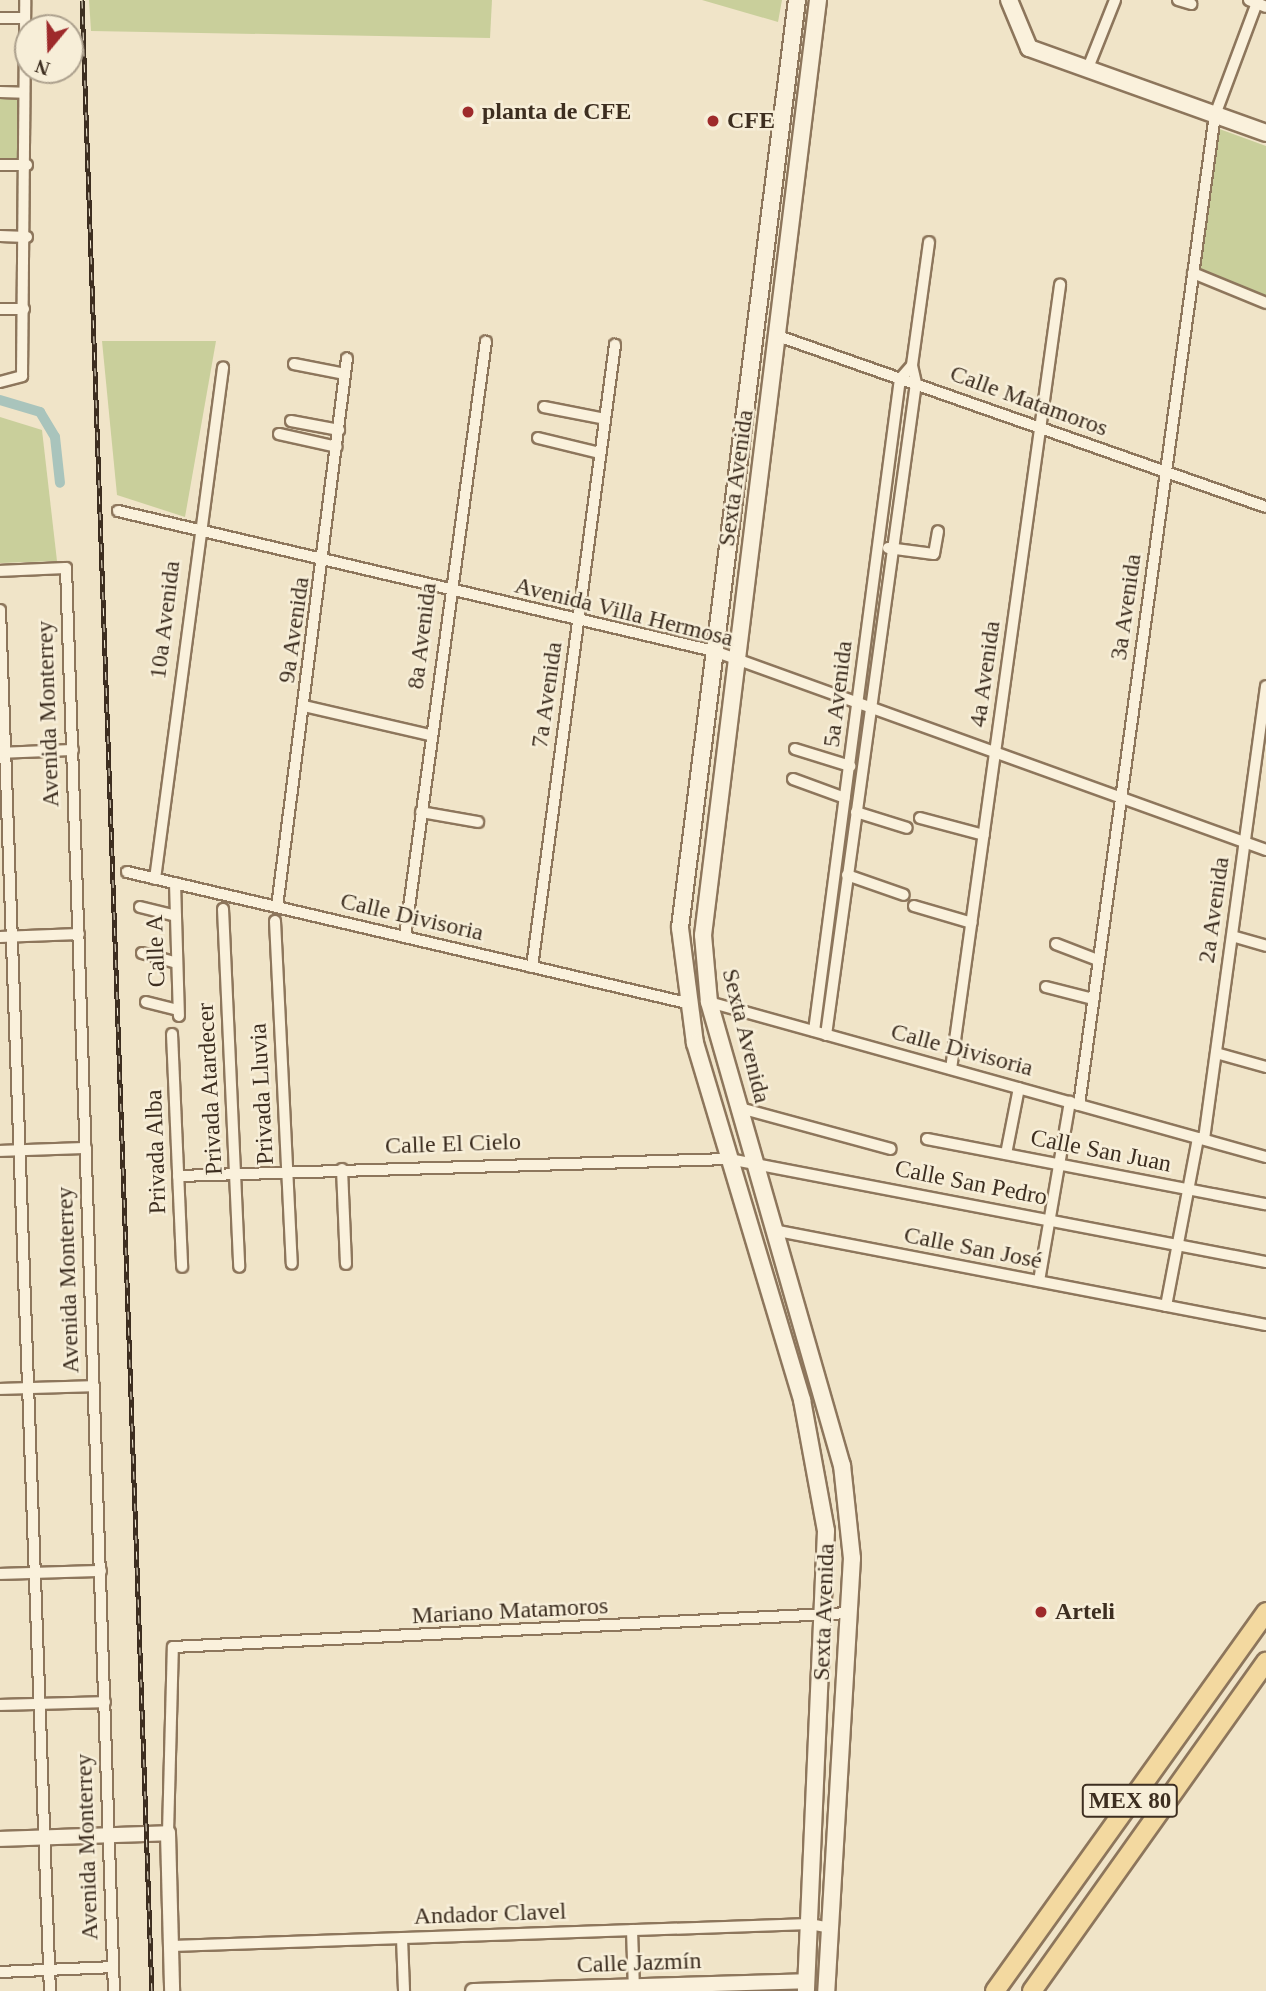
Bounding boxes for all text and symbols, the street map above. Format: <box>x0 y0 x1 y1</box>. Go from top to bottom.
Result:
north arrow <box>14 14 84 84</box>
text: N <box>33 55 53 80</box>
place label: planta de CFE <box>482 98 631 126</box>
marker: planta de CFE <box>460 104 476 120</box>
place label: CFE <box>727 107 775 135</box>
marker: CFE <box>705 113 721 129</box>
street label: Calle Matamoros <box>946 359 1112 443</box>
street label: Sexta Avenida <box>712 407 760 549</box>
street label: 3a Avenida <box>1104 551 1148 663</box>
street label: 10a Avenida <box>143 559 187 681</box>
street label: Avenida Villa Hermosa <box>512 571 736 653</box>
street label: 9a Avenida <box>272 574 316 686</box>
street label: 8a Avenida <box>401 581 443 691</box>
street label: 4a Avenida <box>963 618 1007 730</box>
street label: Avenida Monterrey <box>30 620 66 808</box>
street label: 7a Avenida <box>525 639 569 751</box>
street label: 5a Avenida <box>817 639 859 749</box>
street label: 2a Avenida <box>1192 854 1236 966</box>
street label: Calle Divisoria <box>338 887 486 947</box>
street label: Calle A <box>140 914 172 988</box>
street label: Sexta Avenida <box>715 965 777 1107</box>
street label: Privada Atardecer <box>191 1001 229 1177</box>
street label: Calle Divisoria <box>888 1017 1036 1083</box>
street label: Privada Lluvia <box>244 1022 280 1166</box>
street label: Privada Alba <box>139 1089 173 1215</box>
street label: Calle San Juan <box>1028 1123 1174 1179</box>
street label: Calle El Cielo <box>385 1127 521 1161</box>
street label: Calle San Pedro <box>892 1154 1050 1212</box>
street label: Avenida Monterrey <box>50 1186 86 1374</box>
street label: Calle San José <box>902 1221 1044 1275</box>
street label: Sexta Avenida <box>807 1542 841 1682</box>
street label: Mariano Matamoros <box>411 1591 609 1631</box>
place label: Arteli <box>1055 1598 1115 1626</box>
marker: Arteli <box>1033 1604 1049 1620</box>
street label: Avenida Monterrey <box>69 1753 105 1941</box>
road number: MEX 80 <box>1081 1782 1179 1820</box>
street label: Andador Clavel <box>413 1897 567 1931</box>
street label: Calle Jazmín <box>576 1946 702 1980</box>

